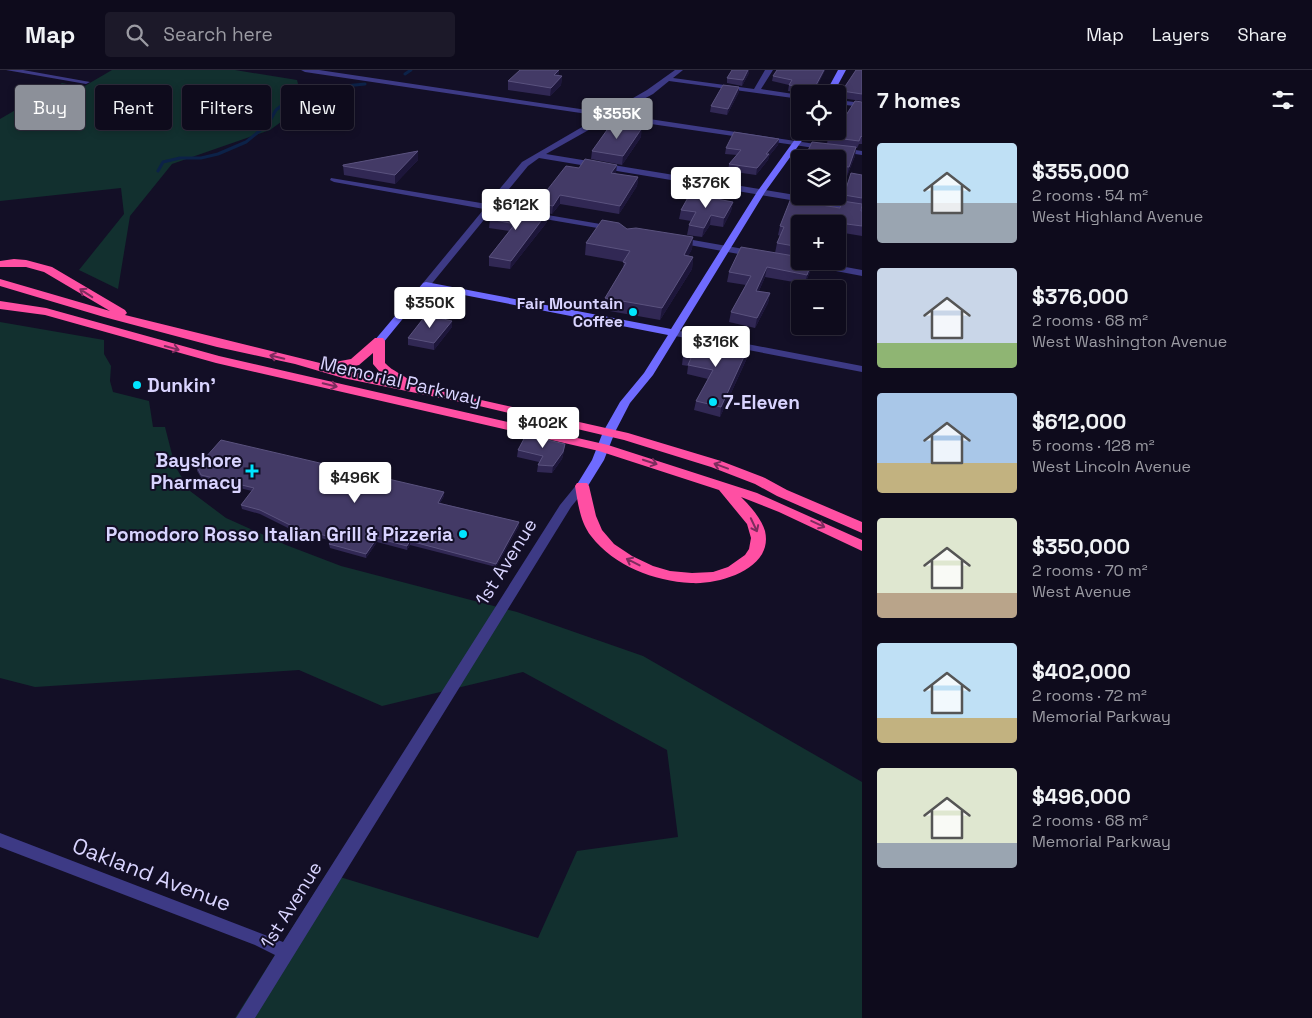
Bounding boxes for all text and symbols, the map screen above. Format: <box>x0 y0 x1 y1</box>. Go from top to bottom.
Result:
search box <box>105 12 455 57</box>
text: Map <box>25 19 75 50</box>
icon: search <box>123 21 151 49</box>
text: Search here <box>163 22 273 47</box>
text: Map <box>1086 23 1124 46</box>
text: Layers <box>1152 23 1209 46</box>
text: Share <box>1237 23 1287 46</box>
chip: Buy <box>15 85 85 130</box>
chip: Rent <box>95 85 172 130</box>
chip: Filters <box>182 85 271 130</box>
chip: New <box>281 85 354 130</box>
map controls <box>791 85 846 335</box>
button: locate <box>791 85 846 140</box>
icon: filters <box>1269 86 1297 114</box>
text: 7 homes <box>877 87 961 114</box>
pin: $355K <box>582 98 652 140</box>
text: $355K <box>593 103 641 124</box>
button: layers <box>791 150 846 205</box>
text: $355,000 <box>1032 158 1129 185</box>
icon: home <box>917 163 977 223</box>
pin: $376K <box>671 166 741 209</box>
text: $376K <box>682 172 730 193</box>
text: 2 rooms · 54 m² <box>1032 185 1148 206</box>
pin: $612K <box>481 189 551 231</box>
text: $612K <box>493 194 539 215</box>
text: West Highland Avenue <box>1032 206 1203 227</box>
button: + <box>791 215 846 270</box>
button: − <box>791 280 846 335</box>
text: $376,000 <box>1032 283 1129 310</box>
pin: $350K <box>395 286 465 329</box>
one-way arrow <box>80 288 94 298</box>
icon: home <box>917 288 977 348</box>
text: $350K <box>405 292 455 313</box>
place label: Fair Mountain Coffee <box>517 293 623 332</box>
marker: Fair Mountain Coffee <box>627 306 639 318</box>
text: 2 rooms · 68 m² <box>1032 310 1148 331</box>
pin: $316K <box>681 326 751 368</box>
text: $316K <box>693 331 739 352</box>
text: West Washington Avenue <box>1032 331 1227 352</box>
one-way arrow <box>163 343 179 353</box>
street label: Memorial Parkway <box>318 350 484 412</box>
one-way arrow <box>269 352 285 361</box>
place label: Dunkin' <box>147 373 216 398</box>
marker: Dunkin' <box>131 379 143 391</box>
one-way arrow <box>321 381 337 390</box>
place label: 7-Eleven <box>723 390 800 415</box>
marker: 7-Eleven <box>707 396 719 408</box>
pin: $402K <box>508 406 578 449</box>
text: $612,000 <box>1032 408 1126 435</box>
text: $402K <box>518 412 568 433</box>
icon: home <box>917 413 977 473</box>
text: 5 rooms · 128 m² <box>1032 435 1155 456</box>
place label: Bayshore Pharmacy <box>150 448 242 495</box>
text: West Lincoln Avenue <box>1032 456 1191 477</box>
one-way arrow <box>642 458 657 467</box>
one-way arrow <box>714 461 729 470</box>
pin: $496K <box>320 462 390 504</box>
marker: Bayshore Pharmacy <box>246 465 258 477</box>
text: $496K <box>330 467 380 488</box>
street label: 1st Avenue <box>469 514 543 610</box>
one-way arrow <box>750 517 759 532</box>
one-way arrow <box>810 520 825 530</box>
place label: Pomodoro Rosso Italian Grill & Pizzeria <box>106 522 453 547</box>
marker: Pomodoro Rosso Italian Grill & Pizzeria <box>457 528 469 540</box>
text: $350,000 <box>1032 533 1130 560</box>
icon: home <box>917 538 977 598</box>
one-way arrow <box>626 557 641 566</box>
text: 2 rooms · 70 m² <box>1032 560 1148 581</box>
text: West Avenue <box>1032 581 1131 602</box>
text: $402,000 <box>1032 658 1131 685</box>
icon: home <box>917 663 977 723</box>
text: 2 rooms · 72 m² <box>1032 685 1147 706</box>
text: Memorial Parkway <box>1032 706 1171 727</box>
text: $496,000 <box>1032 783 1131 810</box>
icon: home <box>917 788 977 848</box>
text: 2 rooms · 68 m² <box>1032 810 1148 831</box>
street label: Oakland Avenue <box>69 831 235 917</box>
text: Memorial Parkway <box>1032 831 1171 852</box>
street label: 1st Avenue <box>254 857 328 953</box>

